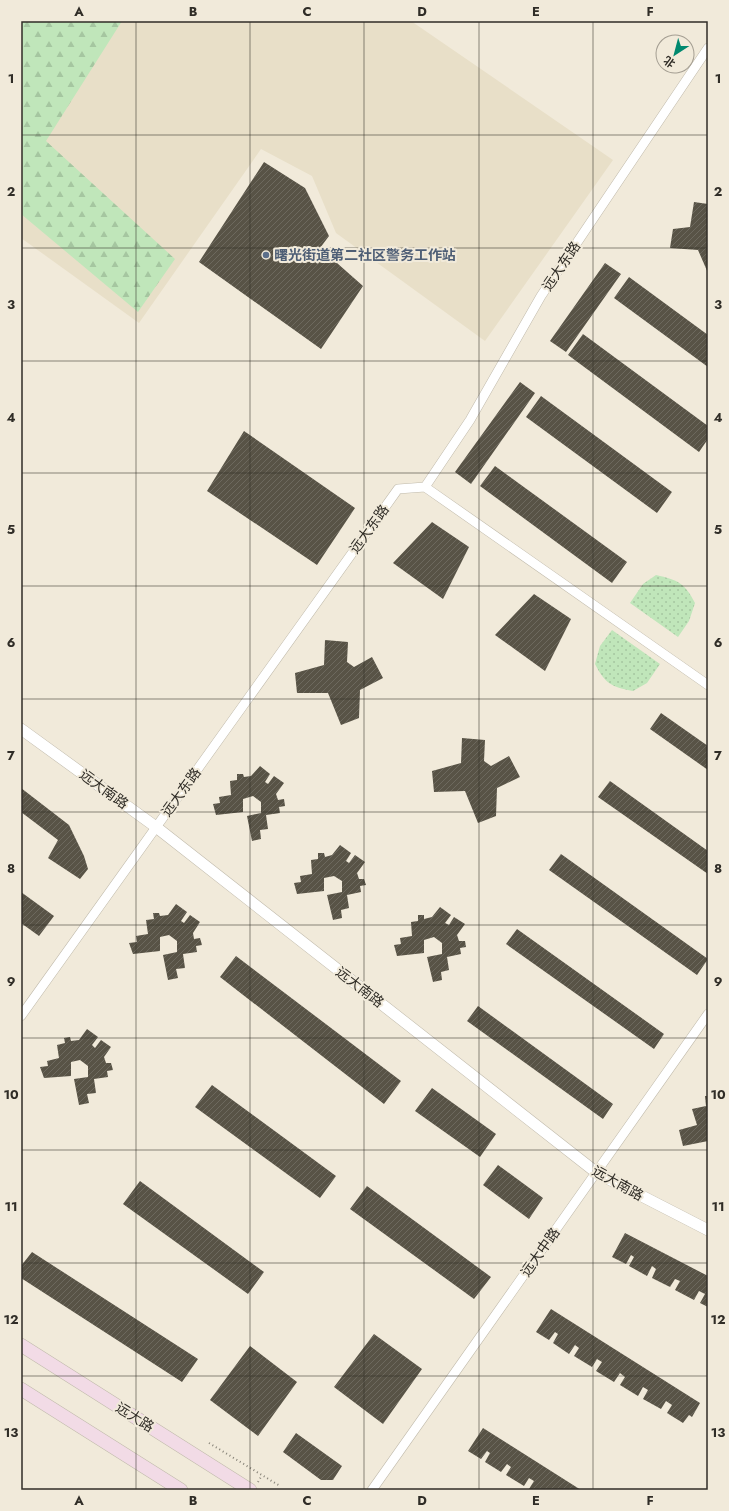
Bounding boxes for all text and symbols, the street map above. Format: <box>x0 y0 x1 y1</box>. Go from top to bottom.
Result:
text: A <box>73 2 84 21</box>
text: B <box>189 2 198 21</box>
text: C <box>302 2 312 21</box>
text: D <box>417 2 427 21</box>
text: E <box>532 2 540 21</box>
text: F <box>646 2 654 21</box>
north arrow <box>655 34 695 74</box>
text: 北 <box>660 52 678 72</box>
text: 1 <box>8 69 14 88</box>
text: 1 <box>715 69 721 88</box>
text: 2 <box>7 182 15 201</box>
text: 2 <box>714 182 722 201</box>
street label: 远大东路 <box>537 237 585 295</box>
place label: 曙光街道第二社区警务工作站 <box>274 245 456 265</box>
marker: 曙光街道第二社区警务工作站 <box>261 250 271 260</box>
text: 3 <box>7 295 15 314</box>
text: 3 <box>714 295 722 314</box>
text: 4 <box>6 408 16 427</box>
text: 4 <box>713 408 723 427</box>
street label: 远大东路 <box>344 500 394 558</box>
text: 5 <box>7 520 15 539</box>
text: 5 <box>714 520 722 539</box>
text: 6 <box>7 633 16 652</box>
text: 6 <box>714 633 723 652</box>
text: 7 <box>7 746 15 765</box>
text: 7 <box>714 746 722 765</box>
street label: 远大东路 <box>156 763 206 821</box>
street label: 远大南路 <box>75 764 133 814</box>
text: 8 <box>7 859 15 878</box>
text: 8 <box>714 859 722 878</box>
street label: 远大南路 <box>332 962 388 1012</box>
text: 9 <box>7 972 16 991</box>
text: 9 <box>714 972 723 991</box>
text: 10 <box>3 1085 19 1104</box>
text: 10 <box>710 1085 726 1104</box>
street label: 远大南路 <box>589 1161 647 1205</box>
text: 11 <box>4 1197 18 1216</box>
text: 11 <box>711 1197 725 1216</box>
street label: 远大中路 <box>516 1223 564 1281</box>
text: 12 <box>3 1310 19 1329</box>
text: 12 <box>710 1310 726 1329</box>
street label: 远大路 <box>112 1397 158 1437</box>
text: 13 <box>4 1423 18 1442</box>
text: 13 <box>711 1423 725 1442</box>
text: A <box>73 1491 84 1510</box>
text: B <box>189 1491 198 1510</box>
text: C <box>302 1491 312 1510</box>
text: D <box>417 1491 427 1510</box>
text: E <box>532 1491 540 1510</box>
text: F <box>646 1491 654 1510</box>

